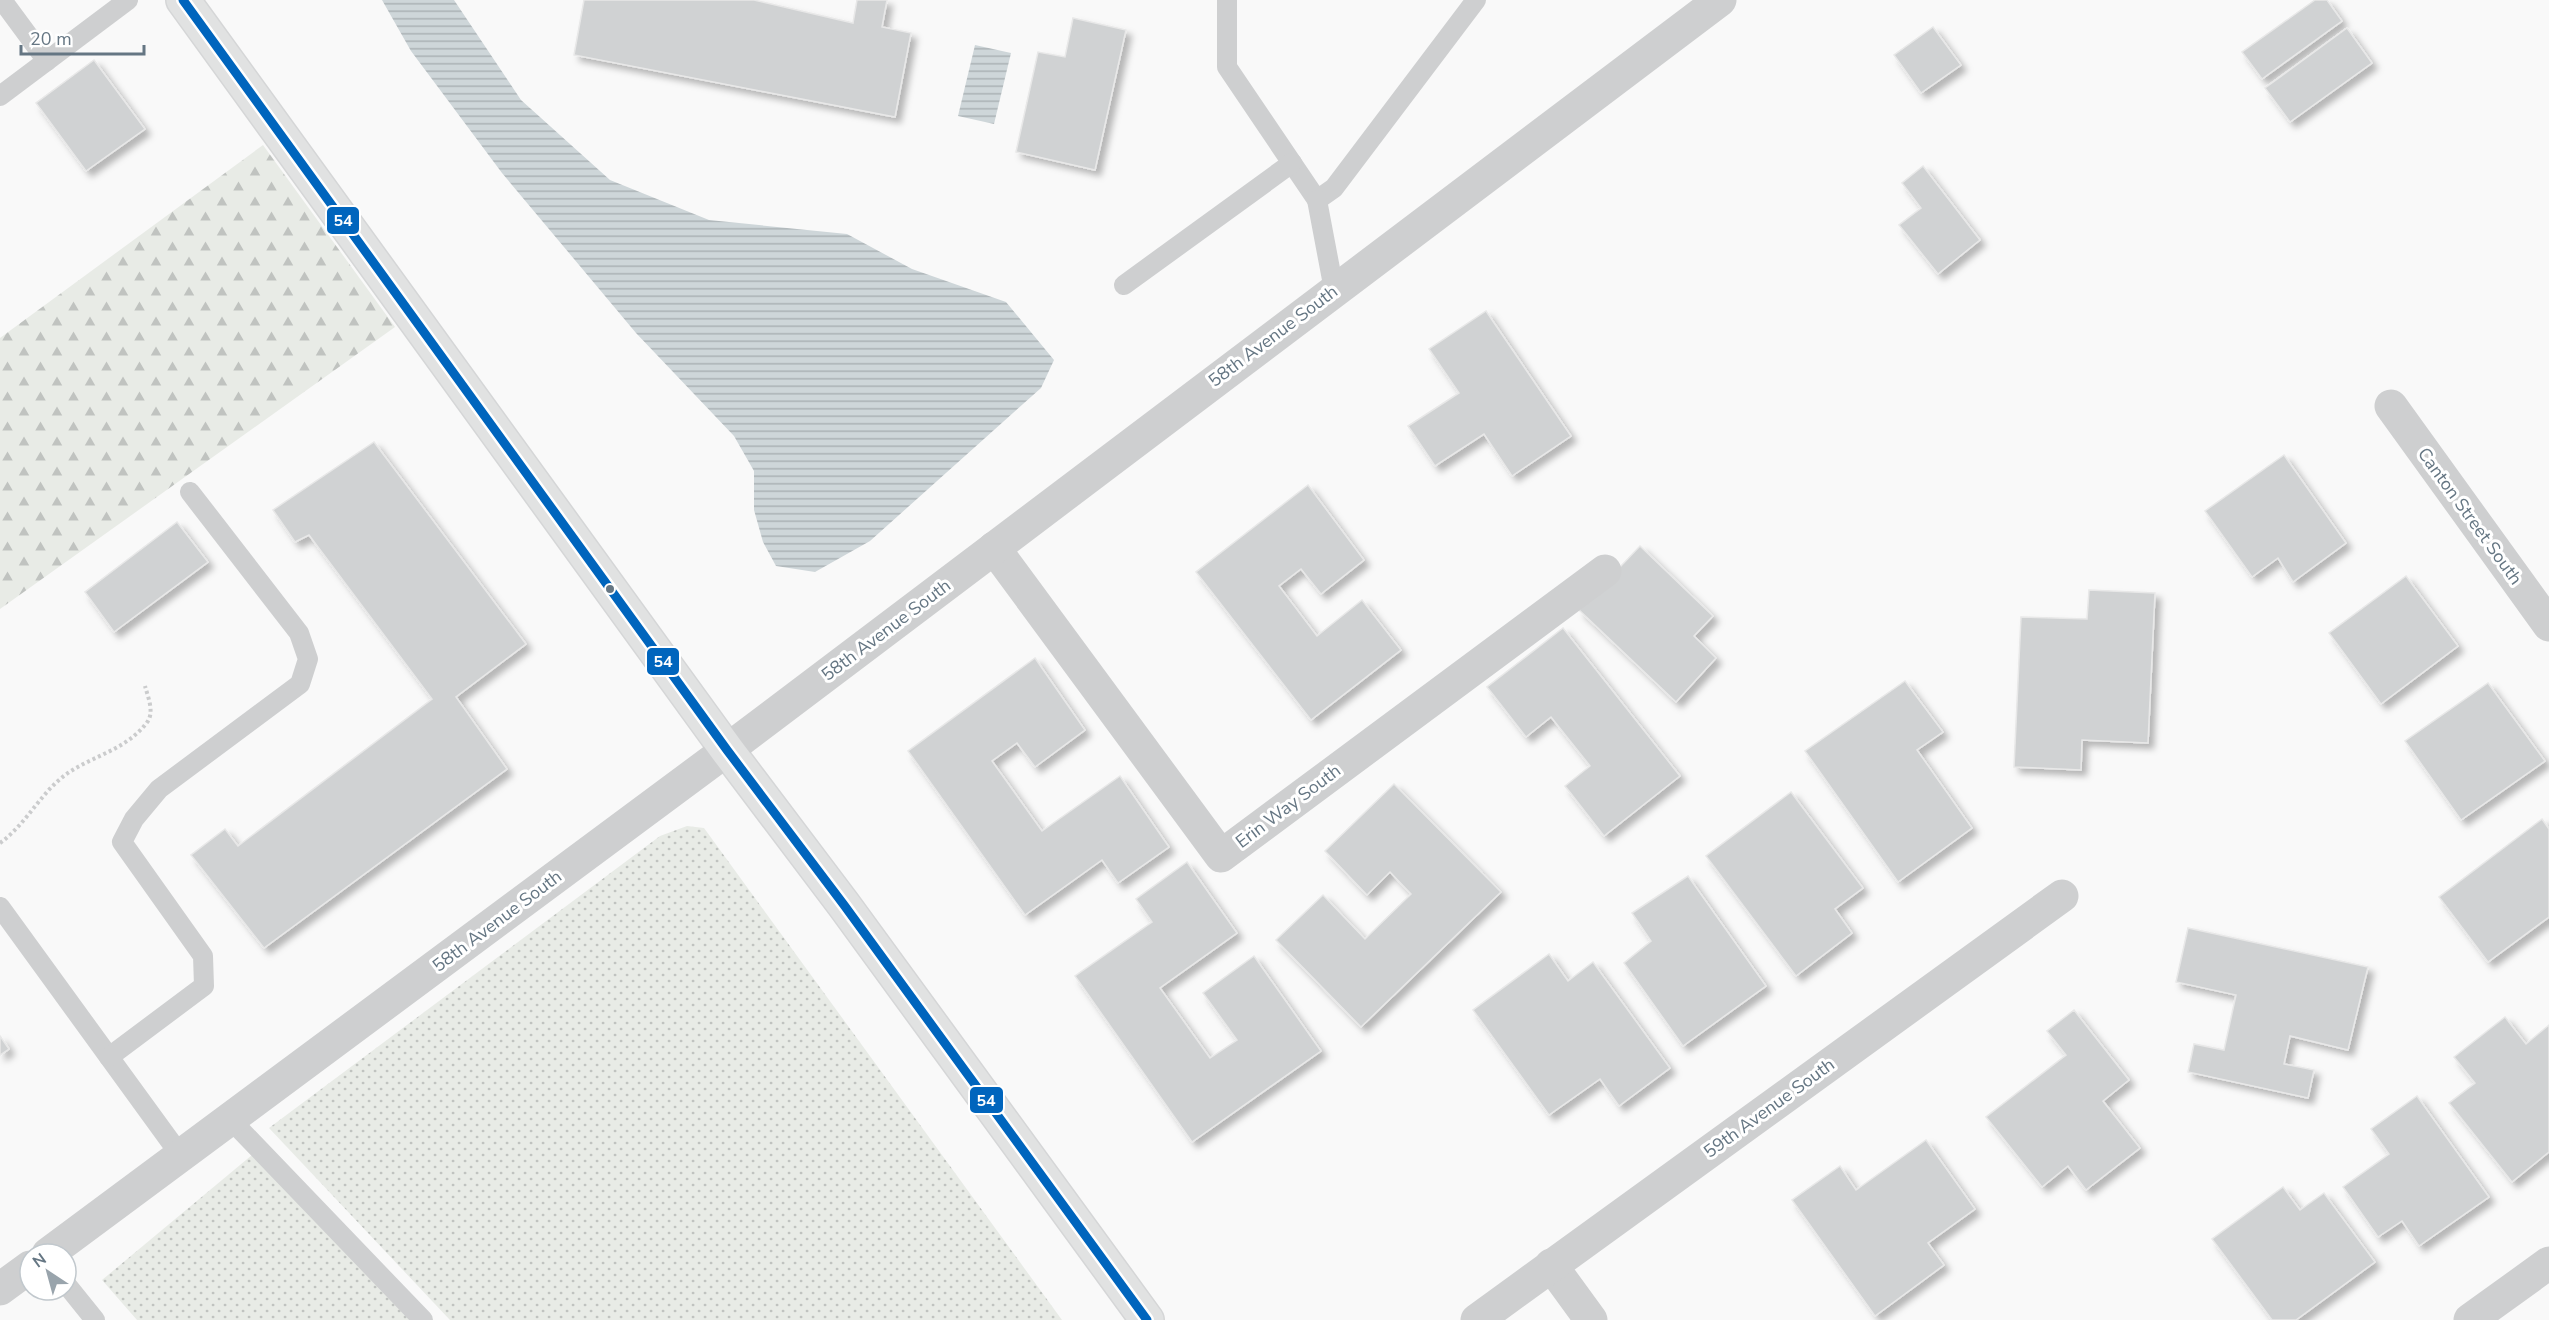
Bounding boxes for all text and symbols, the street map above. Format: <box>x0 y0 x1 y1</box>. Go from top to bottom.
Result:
scale bar <box>21 18 144 56</box>
text: 20 m <box>30 27 72 51</box>
line badge: 54 <box>326 206 360 235</box>
text: 54 <box>333 210 353 232</box>
street label: 58th Avenue South <box>1203 279 1343 393</box>
street label: Canton Street South <box>2412 443 2528 589</box>
street label: 58th Avenue South <box>816 573 956 687</box>
unlabelled marker <box>604 583 616 595</box>
line badge: 54 <box>646 647 680 676</box>
text: 54 <box>653 651 673 673</box>
street label: Erin Way South <box>1231 759 1345 853</box>
street label: 58th Avenue South <box>427 864 567 978</box>
street label: 59th Avenue South <box>1699 1052 1839 1164</box>
line badge: 54 <box>969 1086 1004 1114</box>
text: 54 <box>976 1090 996 1112</box>
north arrow <box>18 1242 78 1302</box>
text: N <box>28 1248 51 1273</box>

